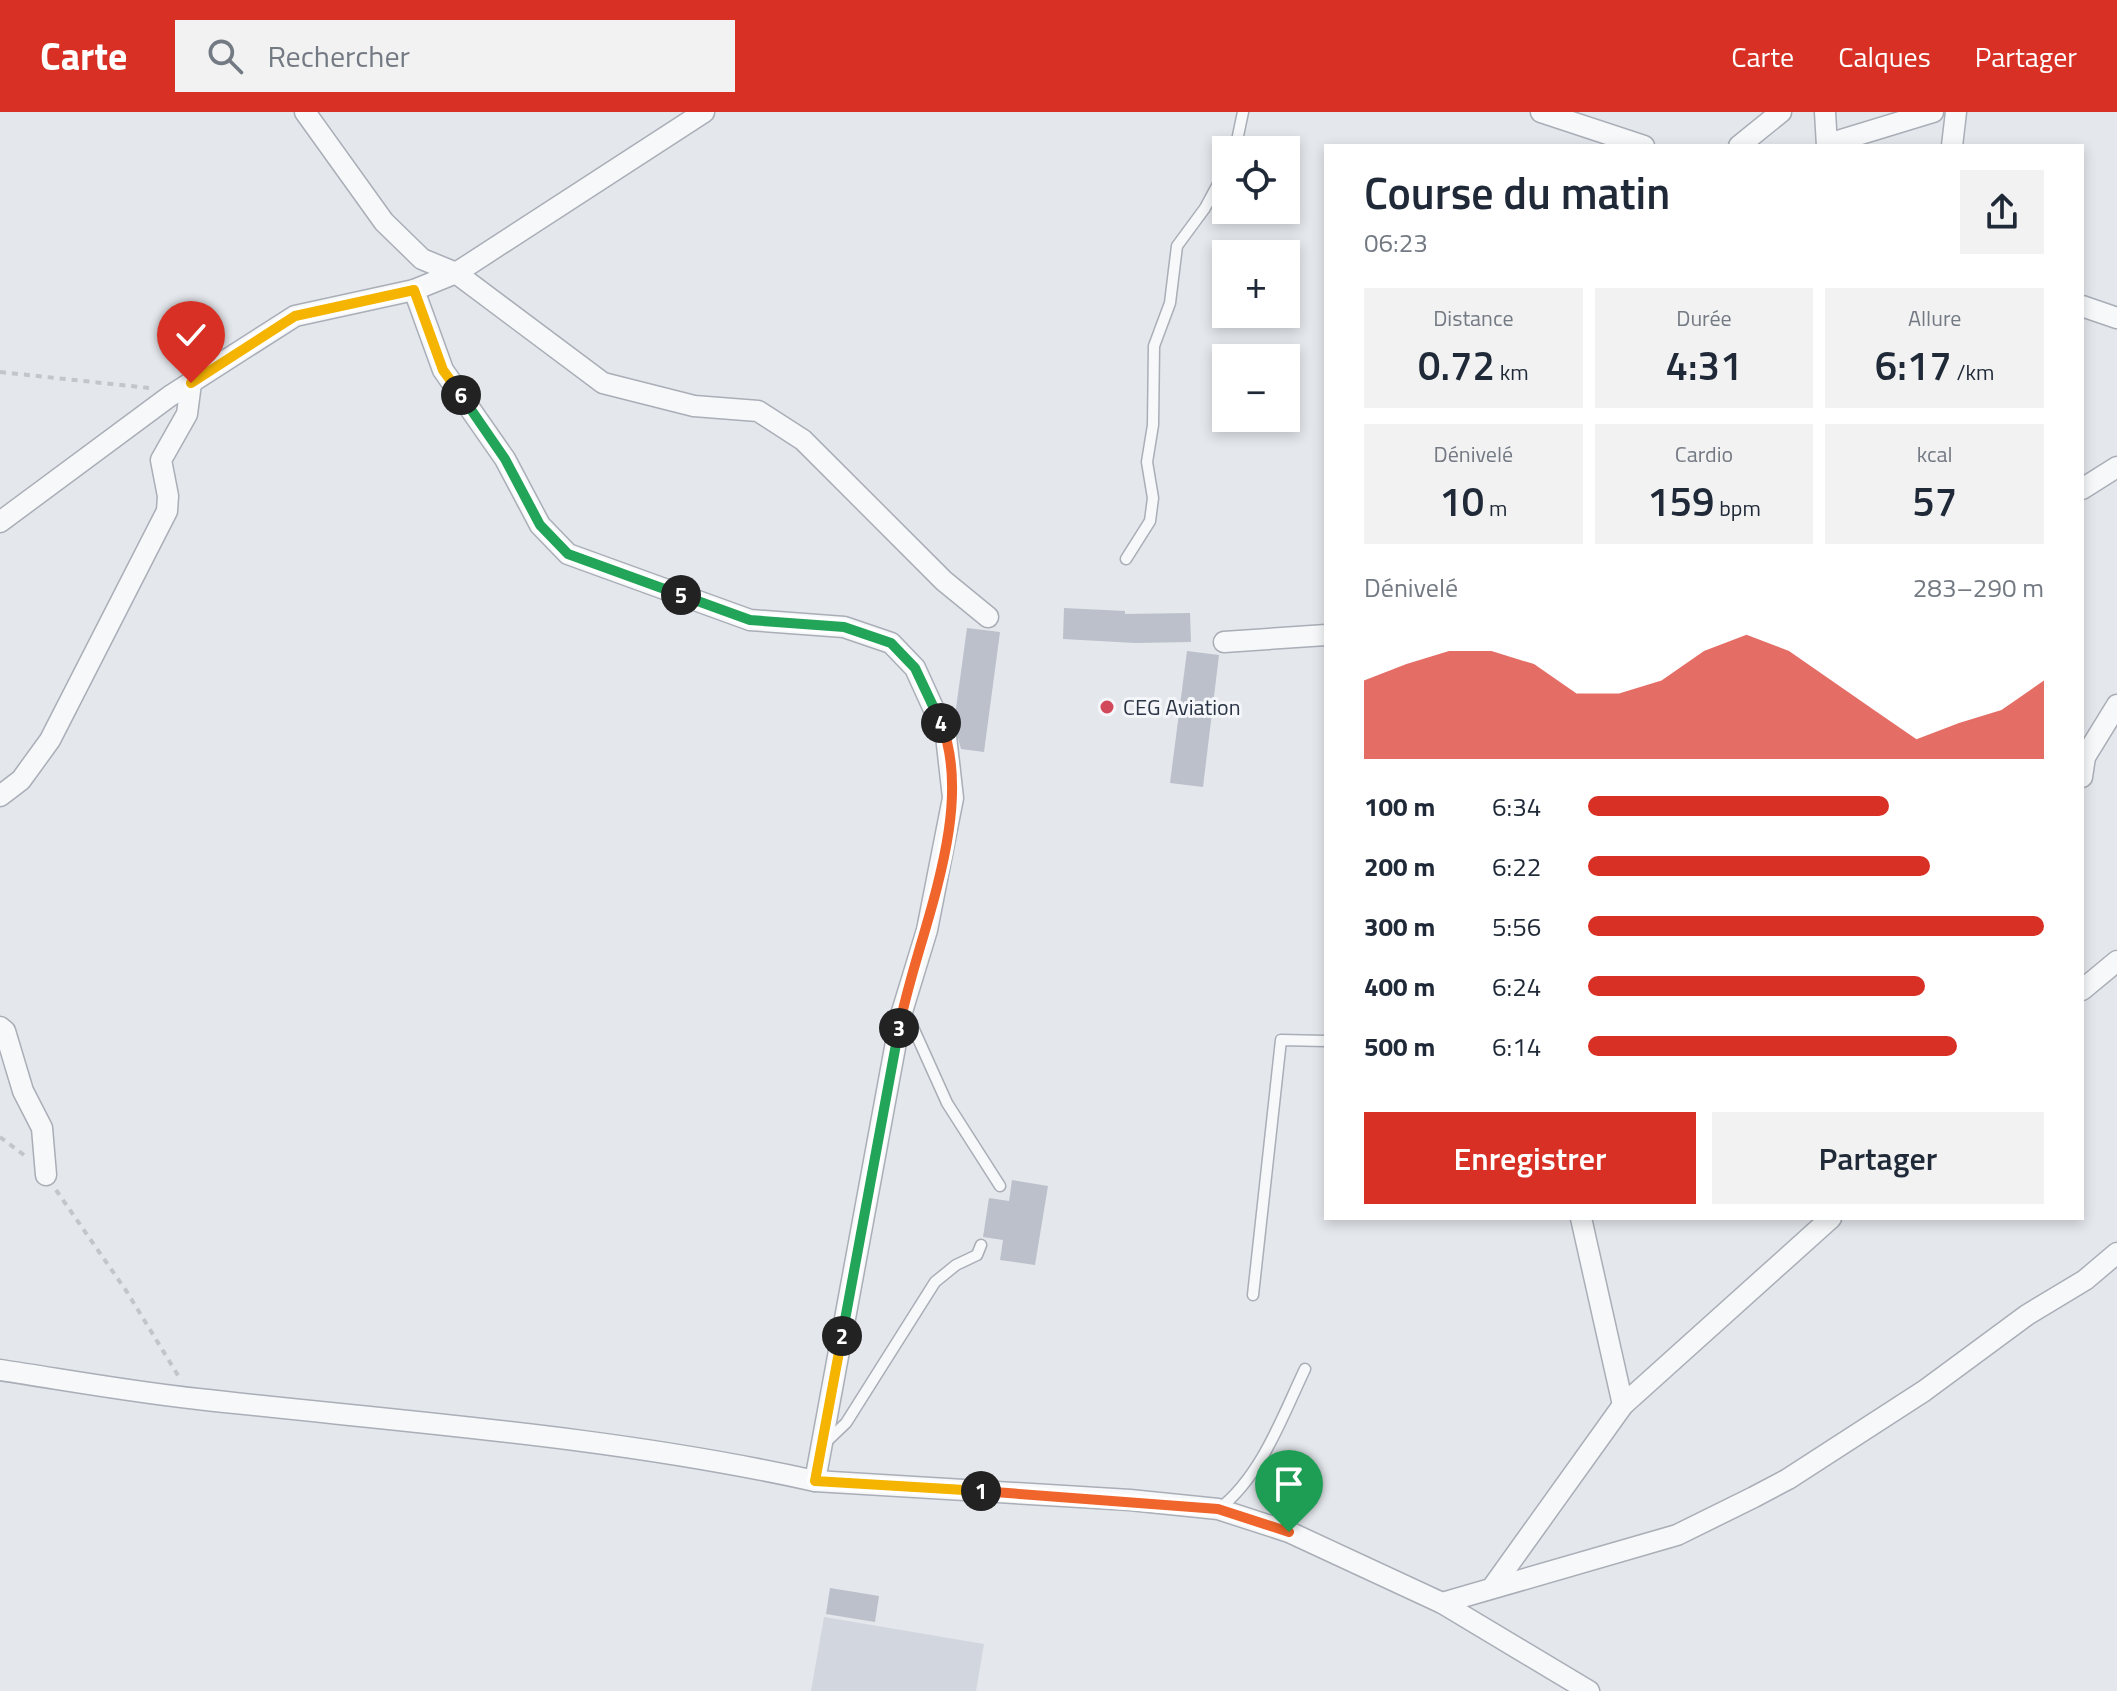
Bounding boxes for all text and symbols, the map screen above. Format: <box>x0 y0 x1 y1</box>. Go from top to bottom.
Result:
search box <box>175 20 735 92</box>
text: Carte <box>40 27 127 85</box>
text: Rechercher <box>267 33 410 79</box>
icon: search <box>203 34 247 78</box>
text: Carte <box>1731 35 1794 78</box>
text: Calques <box>1838 35 1931 78</box>
text: Partager <box>1975 35 2077 78</box>
map controls <box>1212 136 1300 432</box>
button: locate <box>1212 136 1300 224</box>
text: Course du matin <box>1364 159 1670 226</box>
button: share <box>1960 170 2044 254</box>
text: 06:23 <box>1364 223 1428 262</box>
button: + <box>1212 240 1300 328</box>
pin <box>157 301 225 383</box>
text: Distance <box>1433 301 1514 335</box>
text: Durée <box>1676 301 1732 335</box>
text: Allure <box>1908 301 1961 335</box>
icon: check <box>169 313 213 357</box>
text: 0.72 <box>1418 335 1495 396</box>
text: 4:31 <box>1666 335 1742 396</box>
text: 6:17 <box>1875 335 1952 396</box>
button: − <box>1212 344 1300 432</box>
text: km <box>1495 355 1529 389</box>
text: /km <box>1952 355 1994 389</box>
pin: 6 <box>441 375 481 415</box>
text: 6 <box>455 378 467 412</box>
text: Dénivelé <box>1434 437 1513 471</box>
text: Cardio <box>1675 437 1733 471</box>
text: kcal <box>1917 437 1953 471</box>
text: 10 <box>1439 471 1484 532</box>
text: 159 <box>1647 471 1714 532</box>
text: 57 <box>1912 471 1957 532</box>
text: m <box>1484 491 1507 525</box>
text: bpm <box>1714 491 1761 525</box>
text: Dénivelé <box>1364 568 1458 607</box>
text: 283–290 m <box>1913 568 2044 607</box>
pin: 5 <box>661 575 701 615</box>
text: 5 <box>675 578 687 612</box>
place label: CEG Aviation <box>1123 690 1240 724</box>
marker: CEG Aviation <box>1098 698 1116 716</box>
pin: 4 <box>921 703 961 743</box>
text: 4 <box>935 706 947 740</box>
text: 100 m <box>1364 787 1435 826</box>
text: 6:34 <box>1492 787 1541 826</box>
text: 200 m <box>1364 847 1435 886</box>
text: 6:22 <box>1492 847 1541 886</box>
text: 300 m <box>1364 907 1435 946</box>
text: 5:56 <box>1492 907 1541 946</box>
text: 400 m <box>1364 967 1435 1006</box>
text: 6:24 <box>1492 967 1541 1006</box>
pin: 3 <box>879 1008 919 1048</box>
text: 3 <box>893 1011 905 1045</box>
text: 500 m <box>1364 1027 1435 1066</box>
text: 6:14 <box>1492 1027 1541 1066</box>
button: Enregistrer <box>1364 1112 1696 1204</box>
button: Partager <box>1712 1112 2044 1204</box>
pin: 2 <box>822 1316 862 1356</box>
text: 2 <box>836 1319 848 1353</box>
pin <box>1255 1450 1323 1532</box>
icon: arrive <box>1267 1462 1311 1506</box>
pin: 1 <box>961 1471 1001 1511</box>
text: 1 <box>975 1474 987 1508</box>

